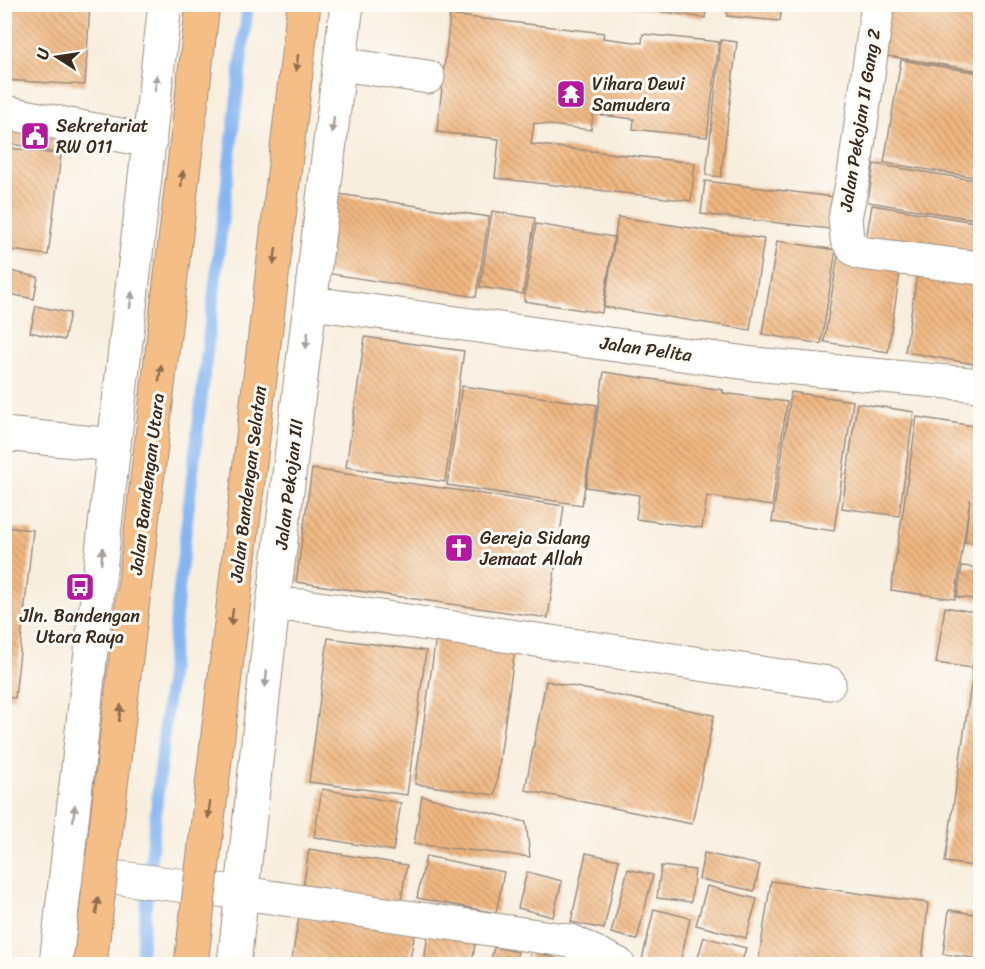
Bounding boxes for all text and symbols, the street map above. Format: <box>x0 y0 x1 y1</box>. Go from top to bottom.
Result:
street label: Jalan Pekojan II Gang 2 <box>830 26 890 215</box>
north arrow <box>27 27 87 87</box>
text: U <box>28 44 58 62</box>
one-way arrow <box>293 53 302 72</box>
place label: Vihara Dewi Samudera <box>592 68 686 121</box>
one-way arrow <box>152 73 161 92</box>
temple icon: Vihara Dewi Samudera <box>555 78 587 110</box>
place label: Sekretariat RW 011 <box>56 110 148 163</box>
one-way arrow <box>328 116 338 135</box>
public building icon: Sekretariat RW 011 <box>19 120 51 152</box>
one-way arrow <box>178 170 187 189</box>
one-way arrow <box>270 247 279 266</box>
one-way arrow <box>126 290 136 309</box>
street label: Jalan Pelita <box>597 327 695 371</box>
one-way arrow <box>302 330 312 349</box>
one-way arrow <box>155 363 165 382</box>
street label: Jalan Bandengan Selatan <box>220 384 276 585</box>
street label: Jalan Bandengan Utara <box>120 391 174 578</box>
street label: Jalan Pekojan III <box>265 416 313 552</box>
place label: Gereja Sidang Jemaat Allah <box>479 522 590 575</box>
church icon: Gereja Sidang Jemaat Allah <box>443 532 475 564</box>
one-way arrow <box>97 547 107 566</box>
bus stop icon: Jln. Bandengan Utara Raya <box>64 571 96 603</box>
place label: Jln. Bandengan Utara Raya <box>19 600 140 653</box>
one-way arrow <box>227 607 237 626</box>
one-way arrow <box>261 670 271 689</box>
one-way arrow <box>115 703 125 722</box>
one-way arrow <box>204 801 214 820</box>
one-way arrow <box>69 803 79 822</box>
one-way arrow <box>92 897 102 916</box>

